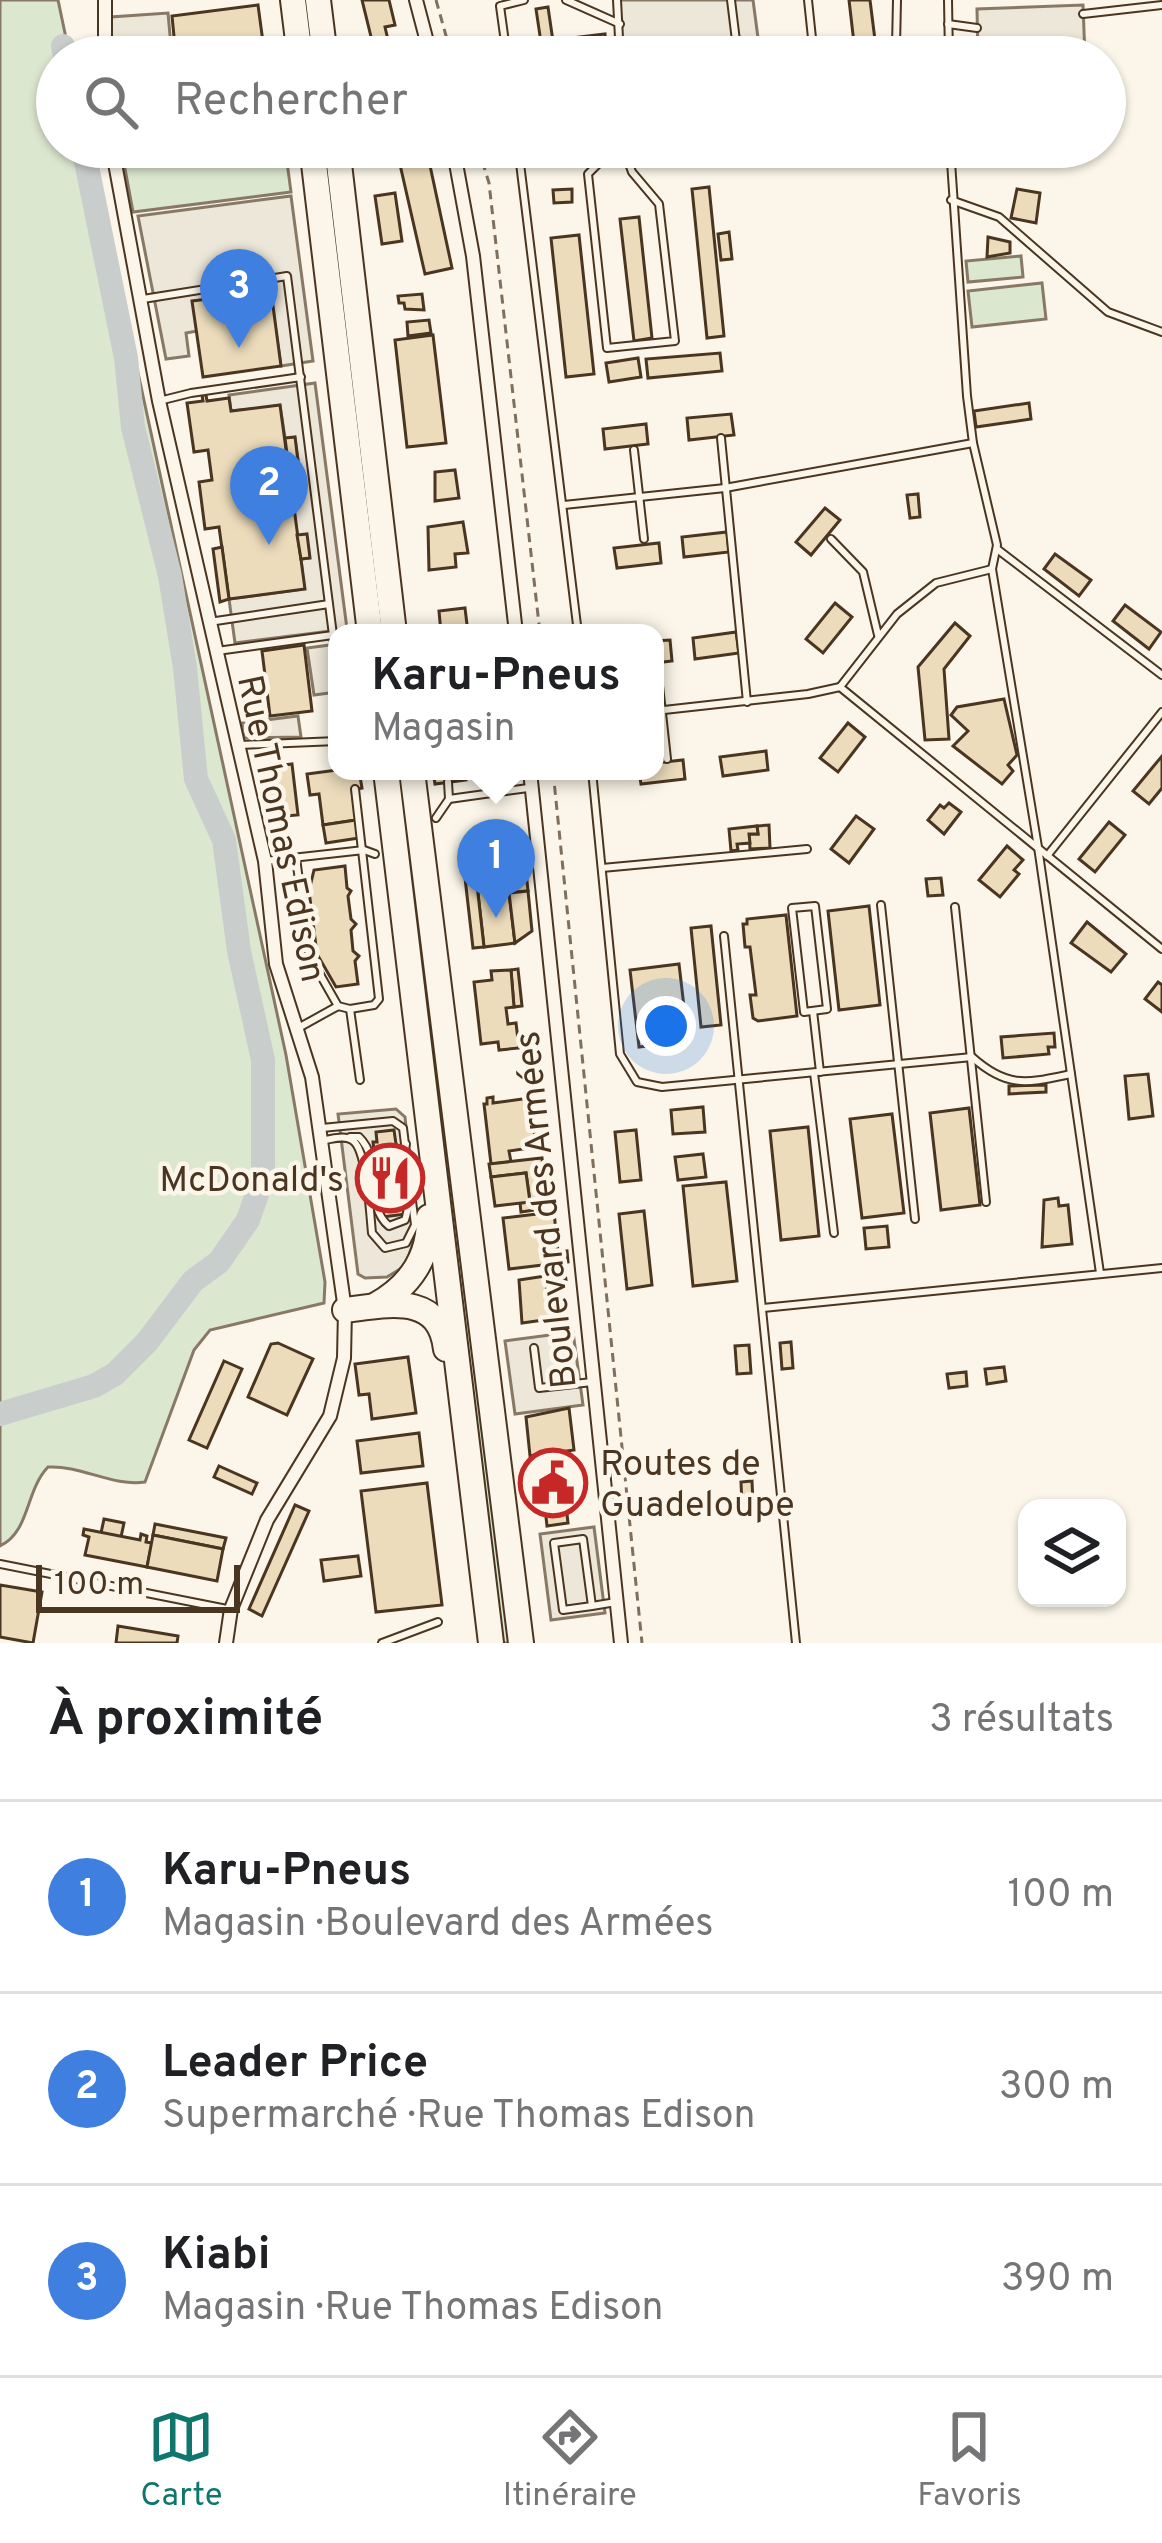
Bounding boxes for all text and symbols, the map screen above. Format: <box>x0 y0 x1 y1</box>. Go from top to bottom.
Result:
search box <box>36 36 1126 168</box>
icon: search <box>78 69 144 135</box>
text: Rechercher <box>174 74 408 131</box>
pin: 3 <box>200 249 278 348</box>
pin: 2 <box>230 446 308 545</box>
popup <box>328 624 664 780</box>
text: Karu-Pneus <box>371 649 621 706</box>
street label: Rue Thomas Edison <box>224 671 334 987</box>
text: Magasin <box>371 706 516 755</box>
pin: 1 <box>457 819 535 918</box>
your location <box>636 996 696 1056</box>
street label: Boulevard des Armées <box>506 1029 590 1391</box>
restaurant icon: McDonald's <box>355 1143 425 1213</box>
place label: McDonald's <box>159 1159 344 1205</box>
place label: Routes de Guadeloupe <box>600 1443 795 1530</box>
public building icon: Routes de Guadeloupe <box>518 1448 588 1518</box>
map controls <box>1018 1499 1126 1607</box>
button: layers <box>1018 1499 1126 1607</box>
scale bar <box>36 1559 240 1612</box>
text: 100 m <box>54 1565 144 1607</box>
text: À proximité <box>48 1689 323 1754</box>
text: 3 résultats <box>929 1697 1114 1746</box>
text: Karu-Pneus <box>162 1844 411 1901</box>
text: 1 <box>79 1872 95 1921</box>
text: 100 m <box>1007 1872 1114 1921</box>
text: Magasin · Boulevard des Armées <box>162 1901 713 1950</box>
text: Leader Price <box>162 2036 428 2093</box>
text: 2 <box>75 2064 99 2113</box>
text: 300 m <box>999 2064 1114 2113</box>
text: Supermarché · Rue Thomas Edison <box>162 2093 755 2142</box>
text: Kiabi <box>162 2228 270 2285</box>
text: 3 <box>75 2256 99 2305</box>
text: 390 m <box>1001 2256 1114 2305</box>
text: Magasin · Rue Thomas Edison <box>162 2285 664 2334</box>
tab: Carte <box>140 2404 223 2518</box>
tab: Itinéraire <box>503 2404 637 2518</box>
tab: Favoris <box>917 2404 1022 2518</box>

